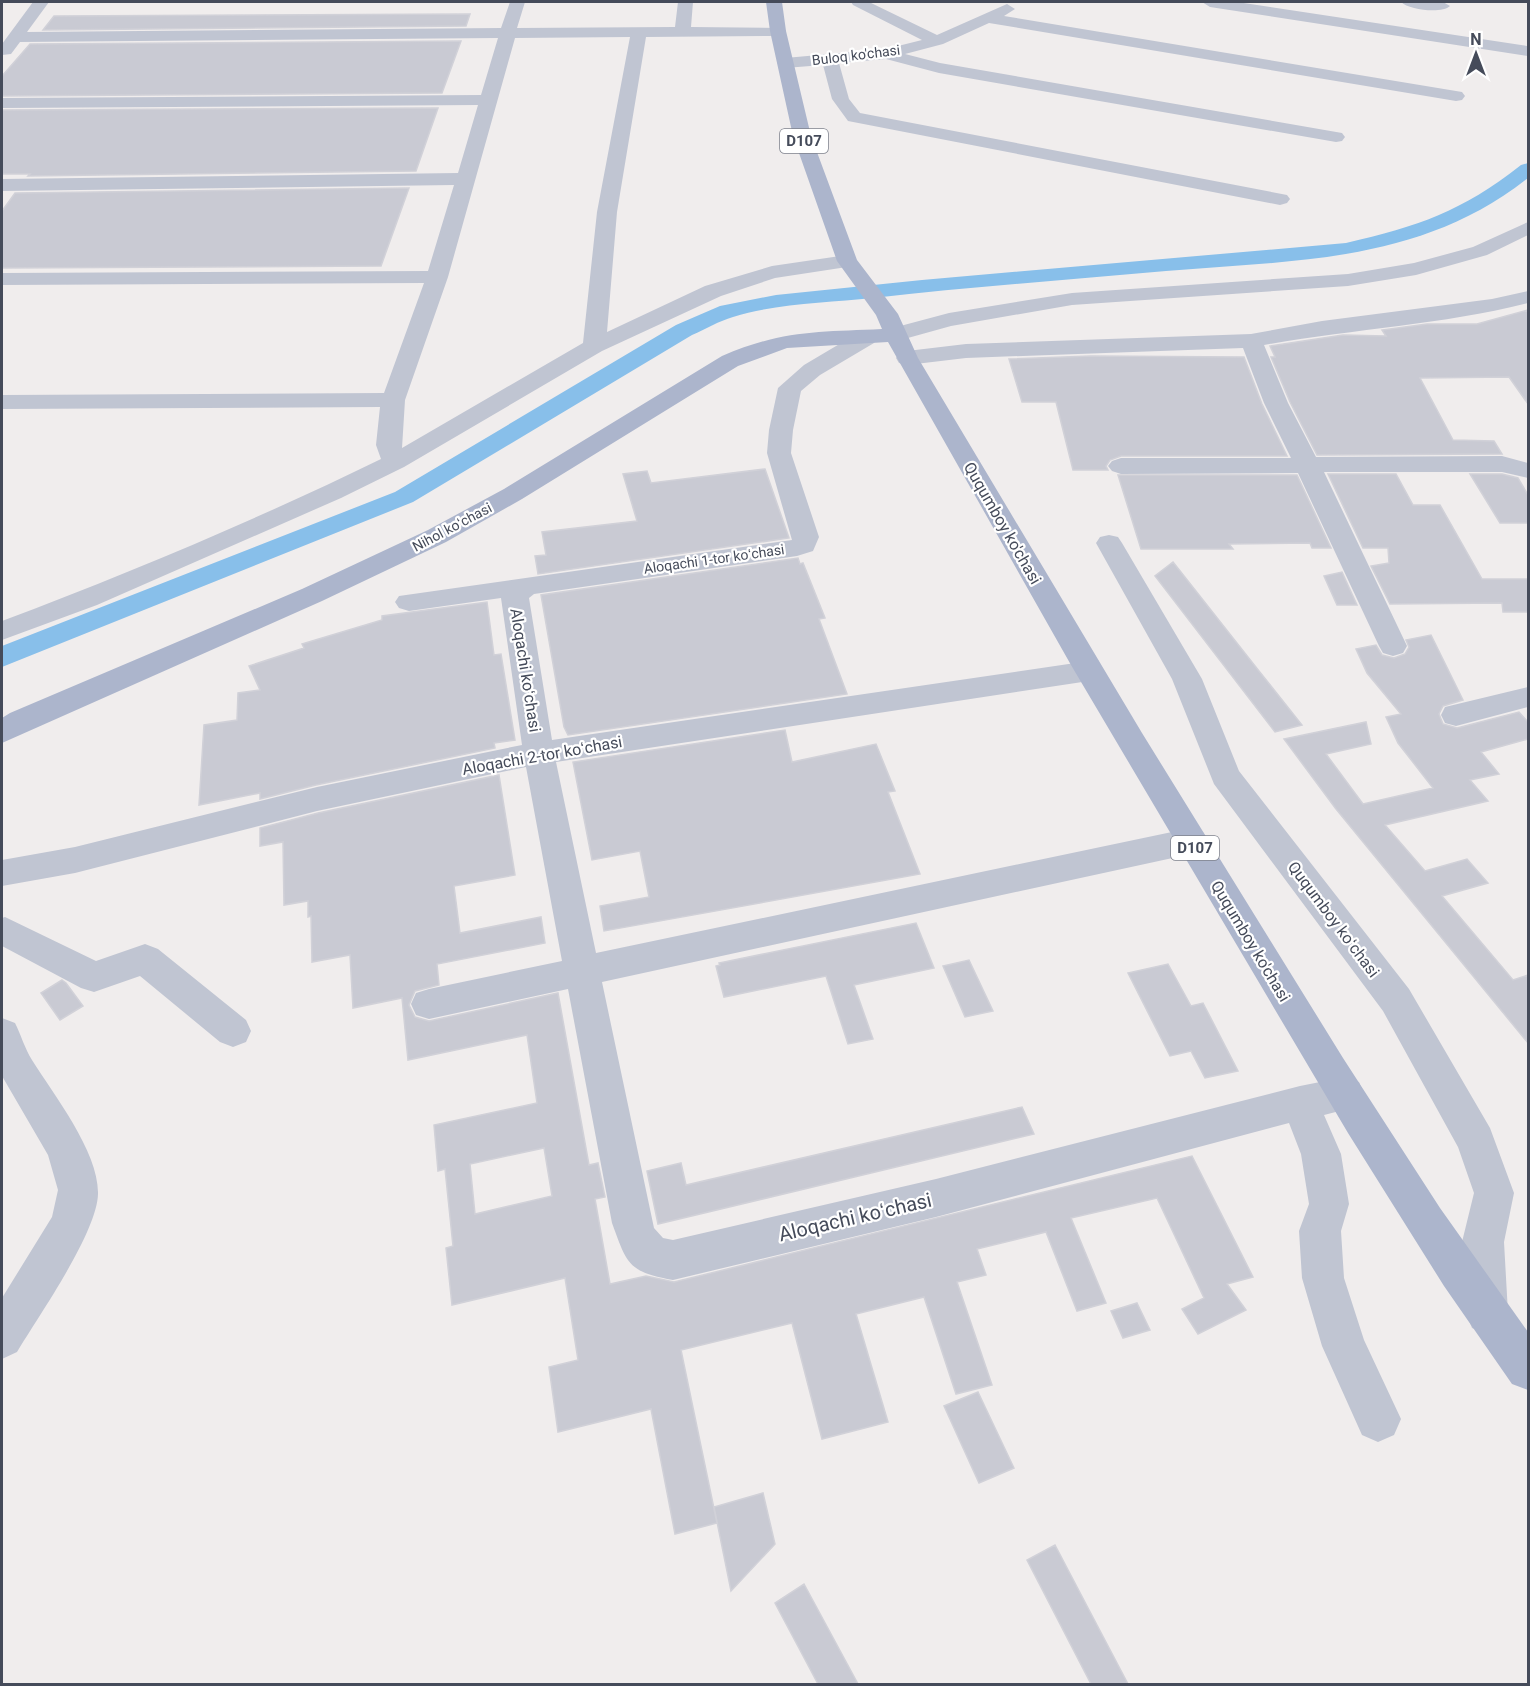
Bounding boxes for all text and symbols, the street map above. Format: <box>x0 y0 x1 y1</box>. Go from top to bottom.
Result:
north arrow <box>1446 24 1506 84</box>
text: N <box>1470 30 1482 49</box>
street label: Buloq ko'chasi <box>811 42 901 68</box>
road number: D107 <box>780 129 828 153</box>
street label: Ququmboy ko'chasi <box>960 459 1045 588</box>
street label: Nihol koʻchasi <box>410 499 494 555</box>
street label: Aloqachi 1-tor koʻchasi <box>643 541 785 577</box>
street label: Aloqachi koʻchasi <box>506 607 545 733</box>
street label: Aloqachi 2-tor koʻchasi <box>461 732 624 779</box>
road number: D107 <box>1171 836 1219 860</box>
street label: Ququmboy koʻchasi <box>1284 858 1383 981</box>
street label: Ququmboy ko'chasi <box>1207 877 1294 1005</box>
street label: Aloqachi koʻchasi <box>776 1188 934 1246</box>

